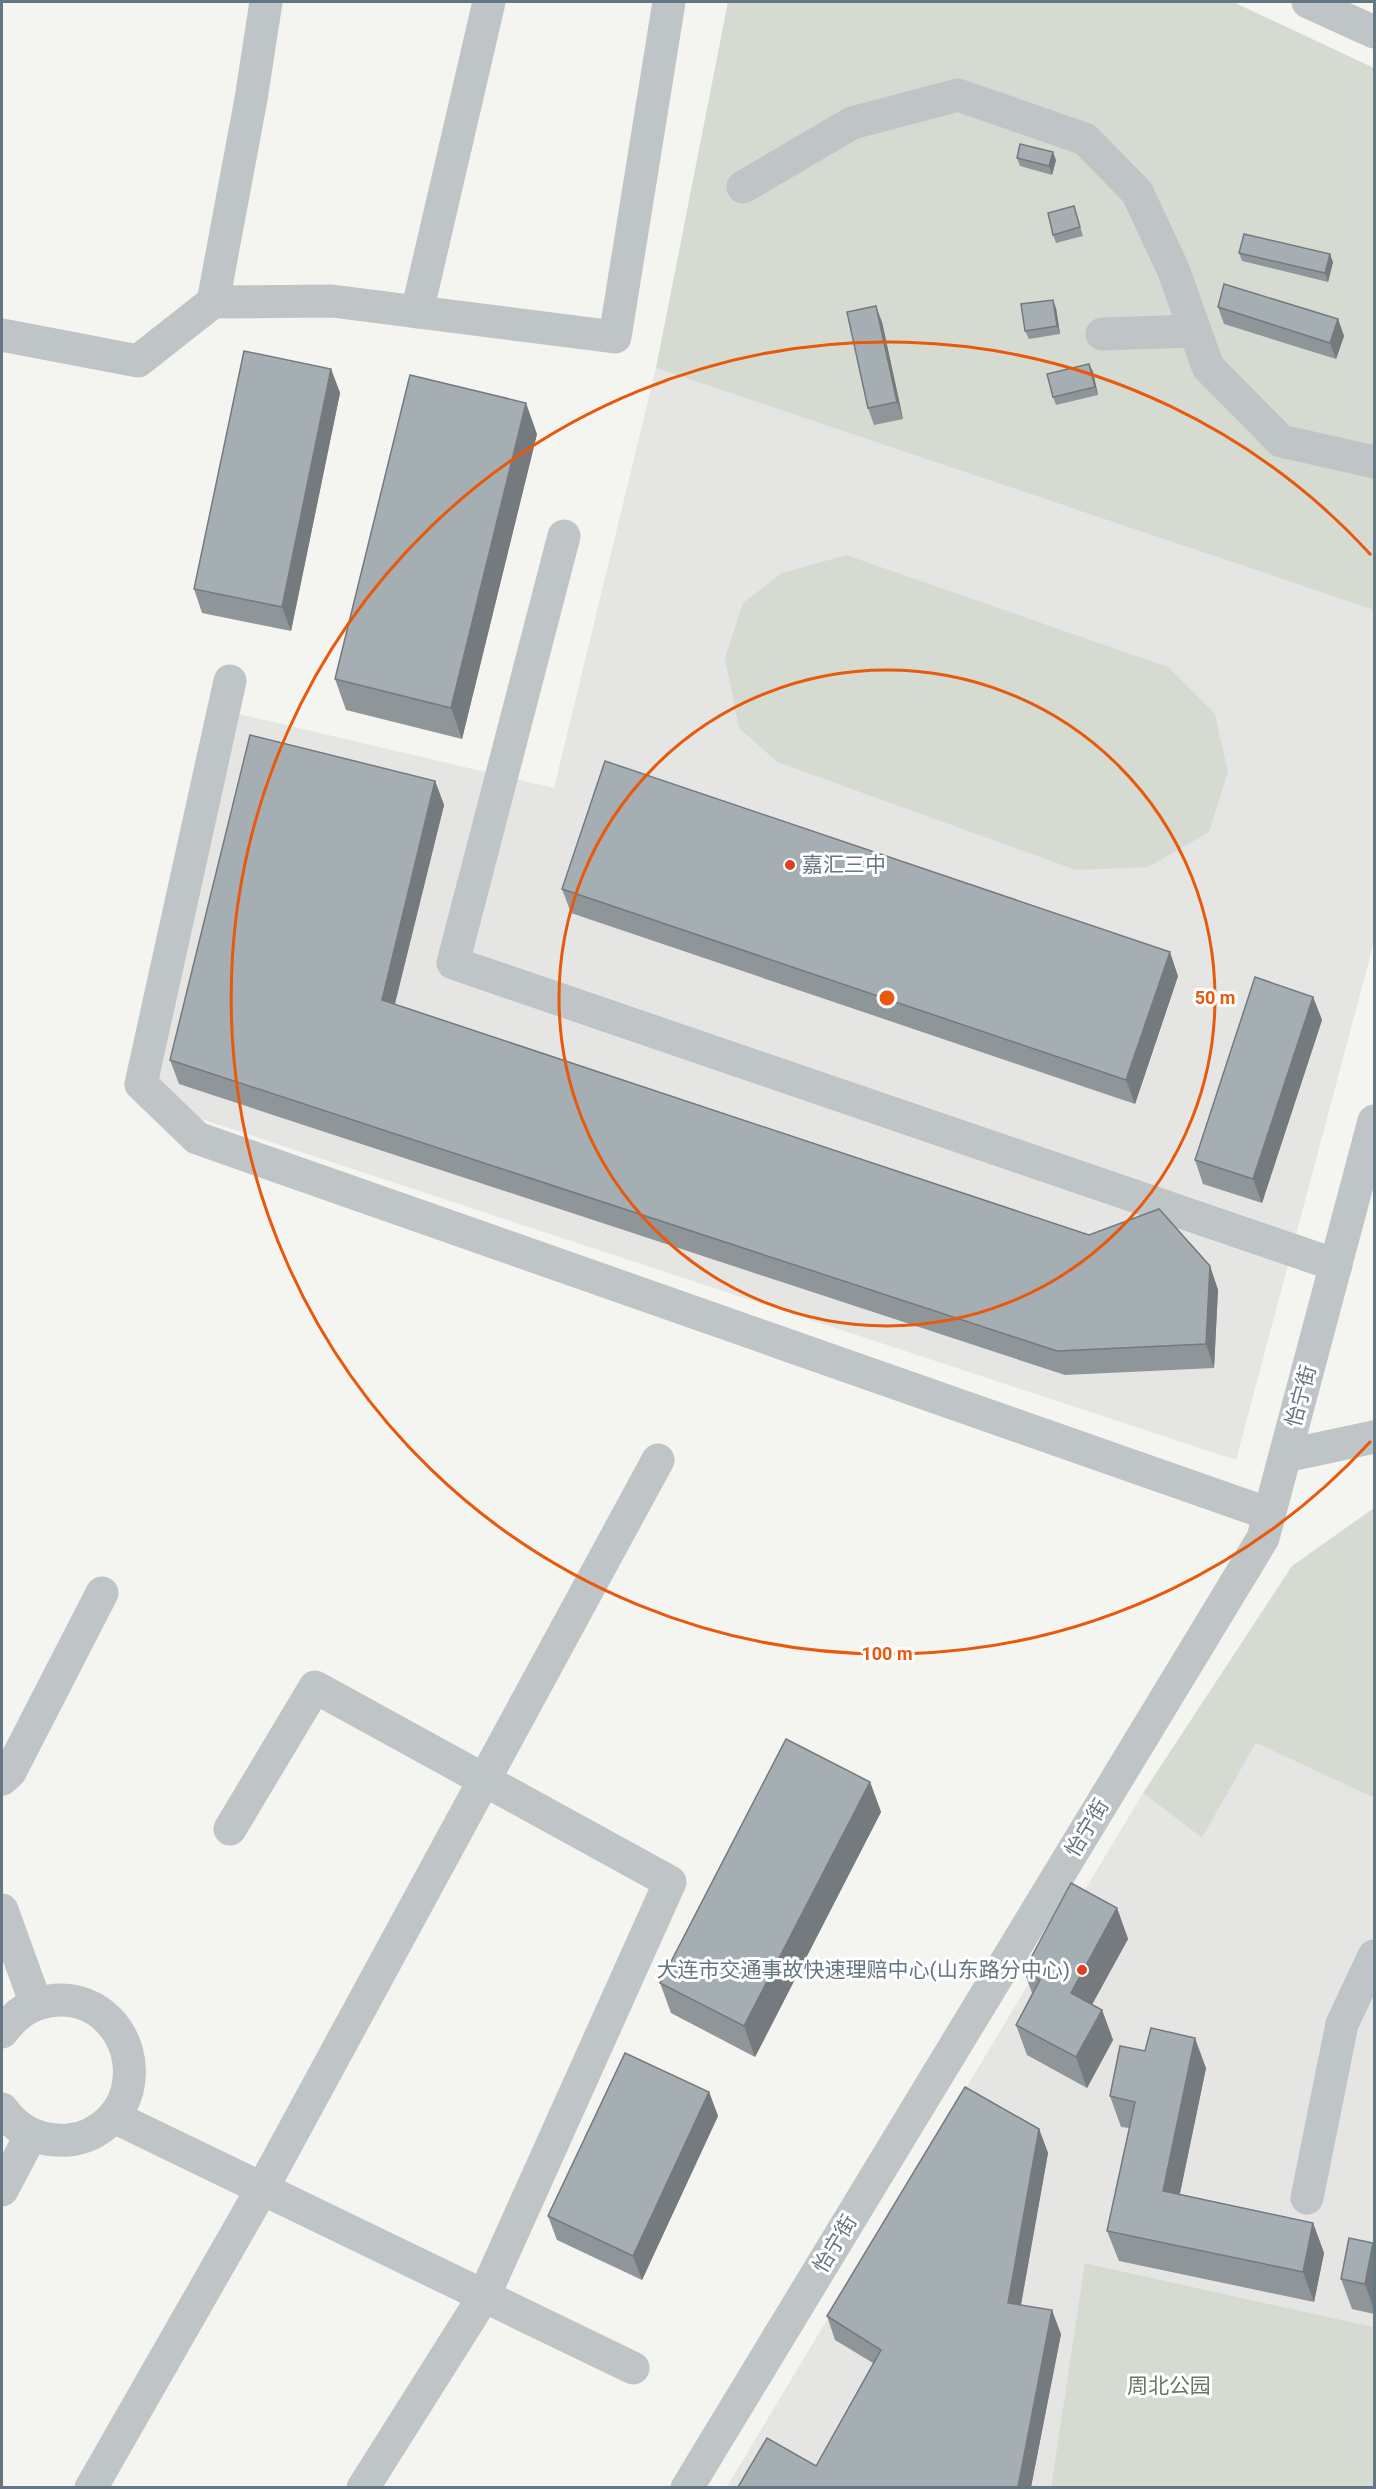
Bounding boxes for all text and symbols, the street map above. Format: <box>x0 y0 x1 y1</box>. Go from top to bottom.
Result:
place label: 嘉汇三中 <box>802 853 886 877</box>
marker: 嘉汇三中 <box>783 858 797 872</box>
text: 50 m <box>1195 987 1235 1008</box>
centre of rings <box>877 988 897 1008</box>
street label: 怡宁街 <box>1281 1362 1321 1430</box>
text: 100 m <box>861 1643 913 1664</box>
street label: 怡宁街 <box>1060 1795 1114 1861</box>
place label: 大连市交通事故快速理赔中心(山东路分中心) <box>657 1958 1070 1982</box>
marker: 大连市交通事故快速理赔中心(山东路分中心) <box>1075 1963 1089 1977</box>
street label: 怡宁街 <box>808 2211 862 2277</box>
park label: 周北公园 <box>1127 2374 1211 2398</box>

